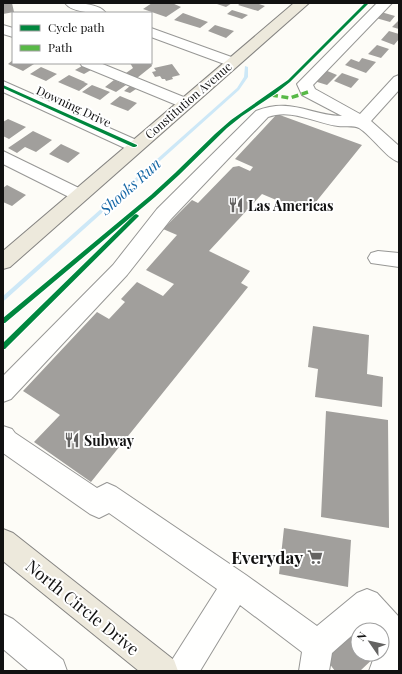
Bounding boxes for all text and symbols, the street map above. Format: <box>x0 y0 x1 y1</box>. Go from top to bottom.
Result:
legend <box>12 12 152 64</box>
text: Cycle path <box>48 19 105 35</box>
text: Path <box>48 39 72 55</box>
street label: Constitution Avenue <box>141 58 235 142</box>
street label: Downing Drive <box>34 82 114 130</box>
water label: Shooks Run <box>95 153 165 219</box>
restaurant icon: Las Americas <box>227 196 245 214</box>
place label: Las Americas <box>248 196 334 215</box>
restaurant icon: Subway <box>63 431 81 449</box>
place label: Subway <box>84 431 135 450</box>
place label: Everyday <box>231 546 303 568</box>
supermarket icon: Everyday <box>306 548 324 566</box>
street label: North Circle Drive <box>22 554 144 660</box>
north arrow <box>350 622 390 662</box>
text: N <box>353 629 370 644</box>

